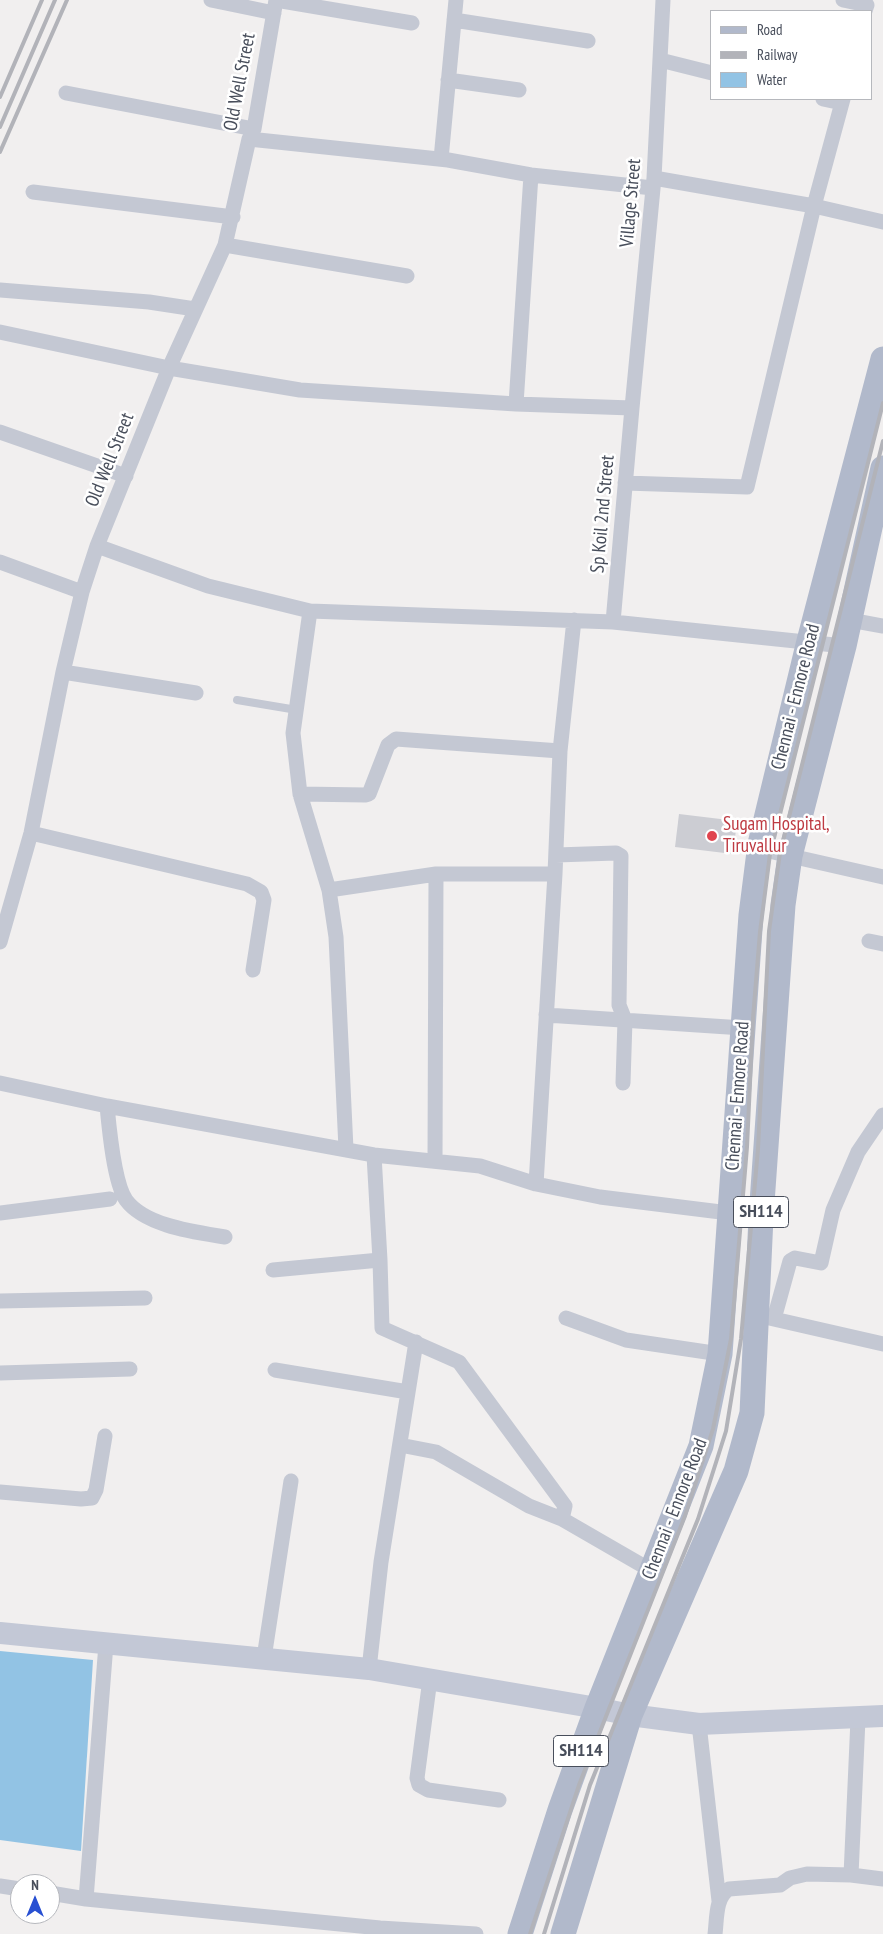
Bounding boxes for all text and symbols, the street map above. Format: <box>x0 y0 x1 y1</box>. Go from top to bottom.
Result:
legend <box>710 10 873 100</box>
text: Road <box>757 20 783 39</box>
street label: Old Well Street <box>219 31 261 133</box>
text: Railway <box>757 45 797 64</box>
text: Water <box>757 70 787 89</box>
street label: Village Street <box>616 158 646 248</box>
street label: Old Well Street <box>81 410 139 510</box>
street label: Sp Koil 2nd Street <box>586 454 620 574</box>
street label: Chennai - Ennore Road <box>767 622 825 772</box>
place label: Sugam Hospital, Tiruvallur <box>723 814 830 858</box>
marker: Sugam Hospital, Tiruvallur <box>705 829 719 843</box>
street label: Chennai - Ennore Road <box>721 1021 755 1171</box>
road number: SH114 <box>734 1196 788 1228</box>
street label: Chennai - Ennore Road <box>638 1435 712 1583</box>
road number: SH114 <box>554 1735 608 1766</box>
north arrow <box>10 1874 60 1924</box>
text: N <box>31 1876 39 1894</box>

